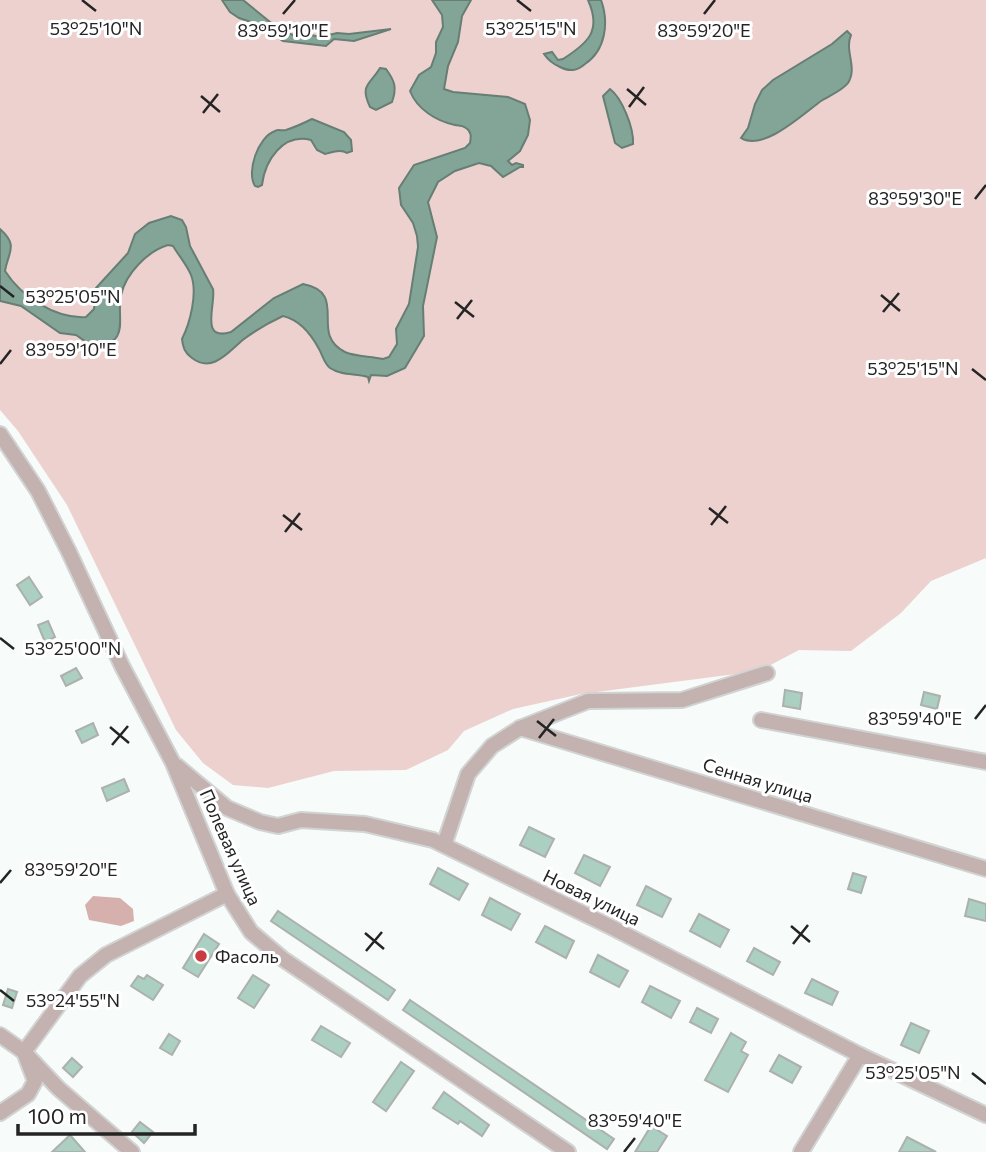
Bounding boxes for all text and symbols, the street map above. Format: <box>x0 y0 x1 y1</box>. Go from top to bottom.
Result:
text: 53°25'10"N <box>50 17 142 39</box>
text: 53°25'15"N <box>485 17 577 39</box>
text: 83°59'10"E <box>237 19 329 41</box>
text: 83°59'20"E <box>657 19 751 41</box>
text: 83°59'30"E <box>868 187 962 209</box>
text: 53°25'05"N <box>25 285 121 307</box>
text: 83°59'10"E <box>25 338 117 360</box>
text: 53°25'15"N <box>867 357 959 379</box>
text: 53°25'00"N <box>25 637 121 659</box>
text: 83°59'40"E <box>868 707 962 729</box>
street label: Сенная улица <box>700 753 816 807</box>
street label: Полевая улица <box>196 785 266 909</box>
text: 83°59'20"E <box>24 858 118 880</box>
street label: Новая улица <box>540 864 644 930</box>
place label: Фасоль <box>215 945 279 967</box>
marker: Фасоль <box>193 948 209 964</box>
text: 53°24'55"N <box>26 989 120 1011</box>
text: 53°25'05"N <box>865 1061 961 1083</box>
scale bar <box>18 1092 194 1136</box>
text: 100 m <box>28 1103 87 1128</box>
text: 83°59'40"E <box>588 1109 682 1131</box>

